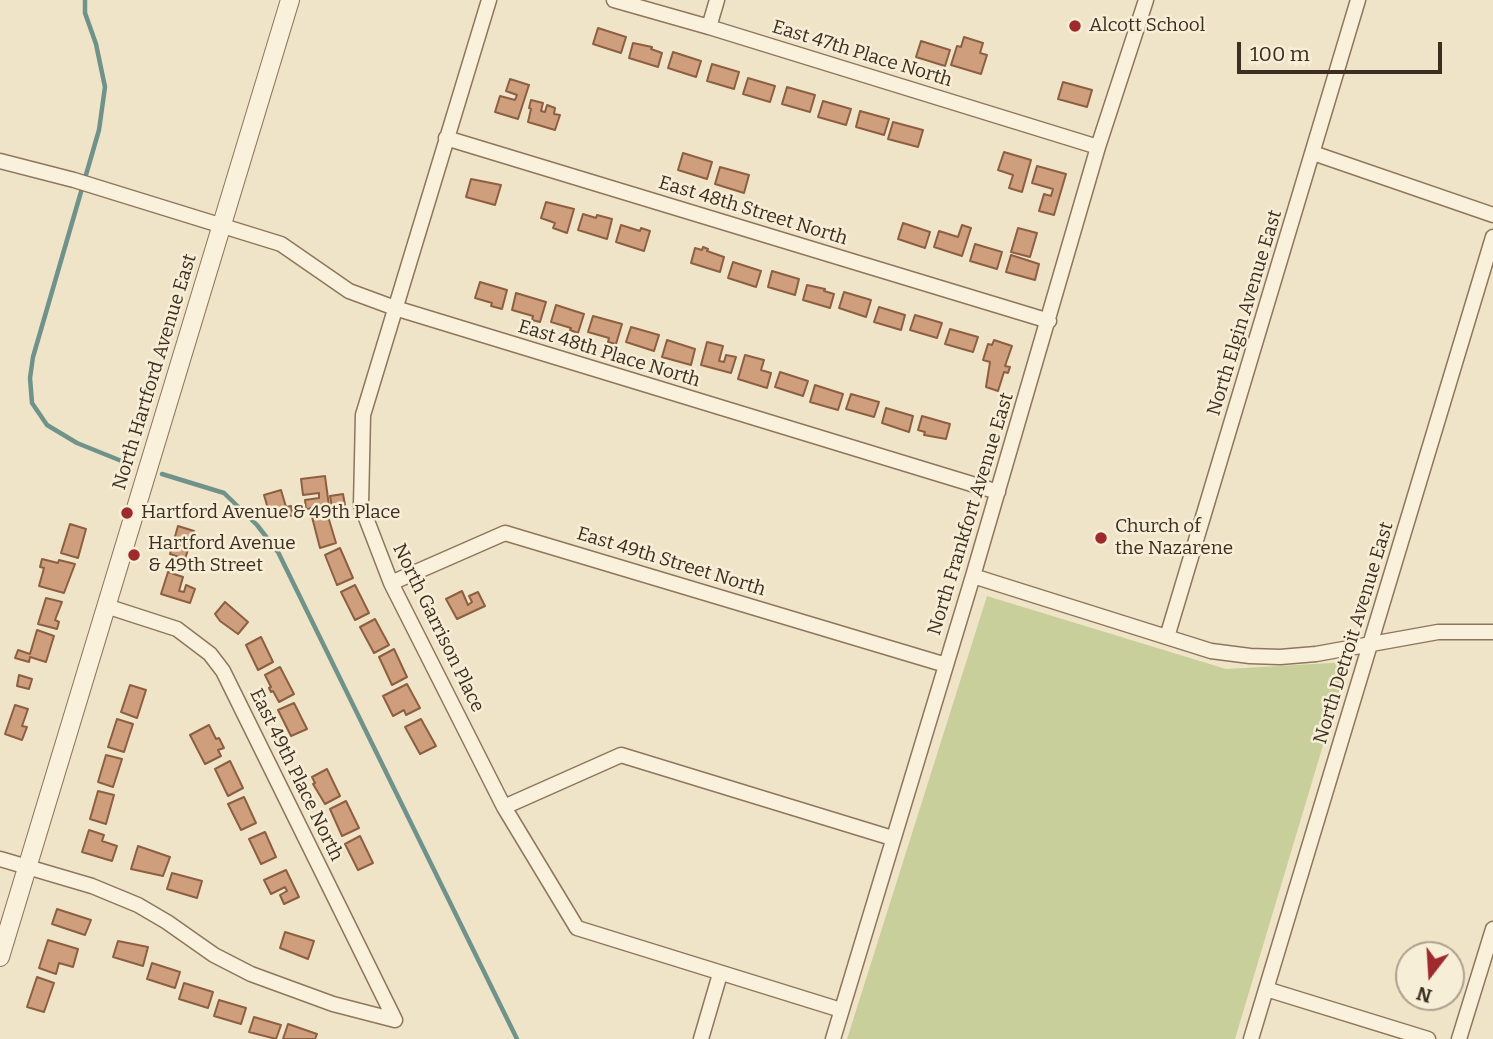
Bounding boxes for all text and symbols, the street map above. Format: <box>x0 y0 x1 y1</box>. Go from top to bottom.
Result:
place label: Alcott School <box>1089 15 1205 37</box>
street label: East 47th Place North <box>769 16 955 92</box>
marker: Alcott School <box>1067 18 1083 34</box>
scale bar <box>1241 28 1446 72</box>
text: 100 m <box>1250 41 1310 67</box>
street label: East 48th Street North <box>656 171 850 251</box>
street label: North Elgin Avenue East <box>1203 207 1287 419</box>
street label: North Hartford Avenue East <box>108 251 202 493</box>
street label: East 48th Place North <box>515 315 703 393</box>
street label: North Frankfort Avenue East <box>923 390 1019 638</box>
place label: Hartford Avenue & 49th Place <box>141 502 400 524</box>
marker: Hartford Avenue & 49th Place <box>119 505 135 521</box>
place label: Church of the Nazarene <box>1115 516 1233 560</box>
street label: North Detroit Avenue East <box>1309 519 1399 747</box>
street label: East 49th Street North <box>574 522 768 602</box>
marker: Church of the Nazarene <box>1093 530 1109 546</box>
place label: Hartford Avenue & 49th Street <box>148 533 296 577</box>
street label: North Garrison Place <box>387 540 489 716</box>
marker: Hartford Avenue & 49th Street <box>126 547 142 563</box>
street label: East 49th Place North <box>244 685 348 865</box>
north arrow <box>1395 941 1465 1011</box>
text: N <box>1414 982 1435 1008</box>

